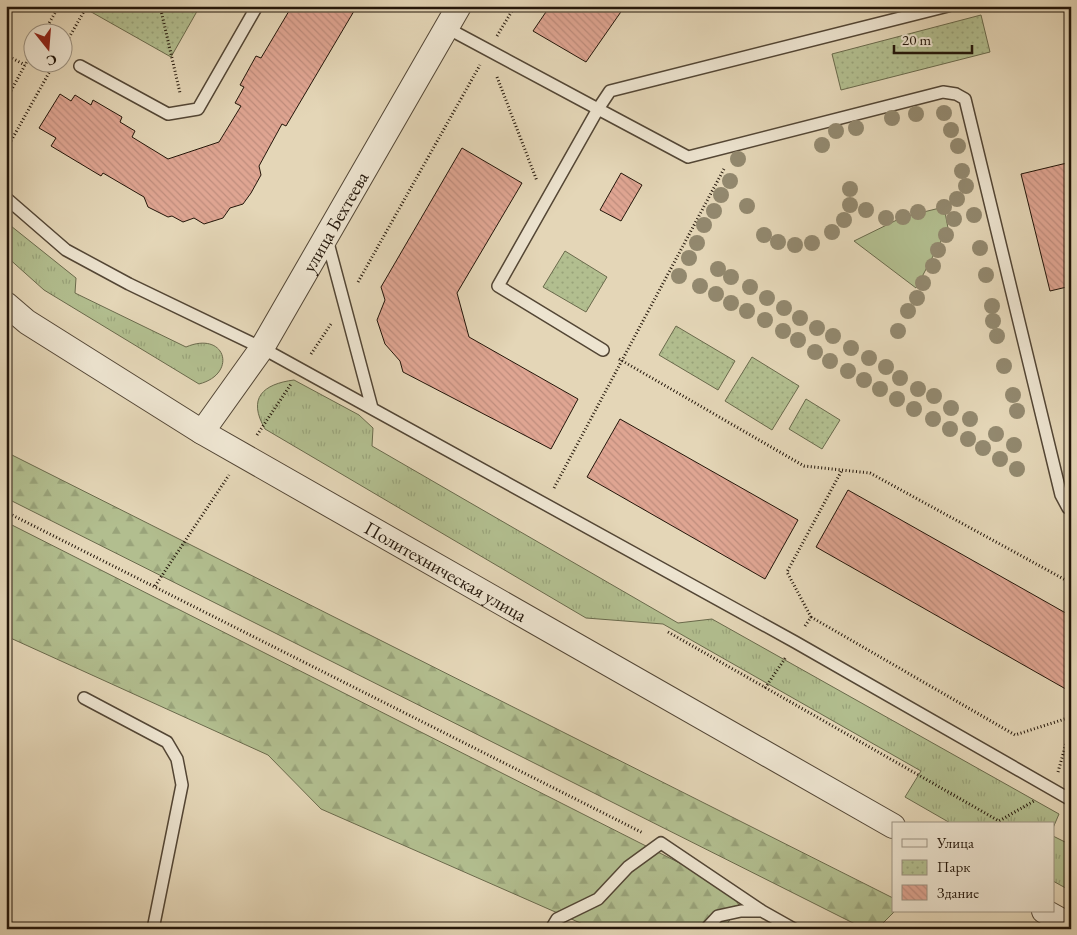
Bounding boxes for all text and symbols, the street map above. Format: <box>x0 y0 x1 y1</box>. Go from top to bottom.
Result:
north arrow <box>22 22 72 72</box>
scale bar <box>894 22 972 54</box>
text: 20 m <box>902 30 931 49</box>
text: С <box>44 50 59 71</box>
street label: улица Бехтеева <box>296 166 374 277</box>
street label: Политехническая улица <box>360 515 532 627</box>
legend <box>892 822 1054 912</box>
text: Улица <box>936 833 974 852</box>
text: Парк <box>937 857 970 876</box>
text: Здание <box>937 883 979 902</box>

